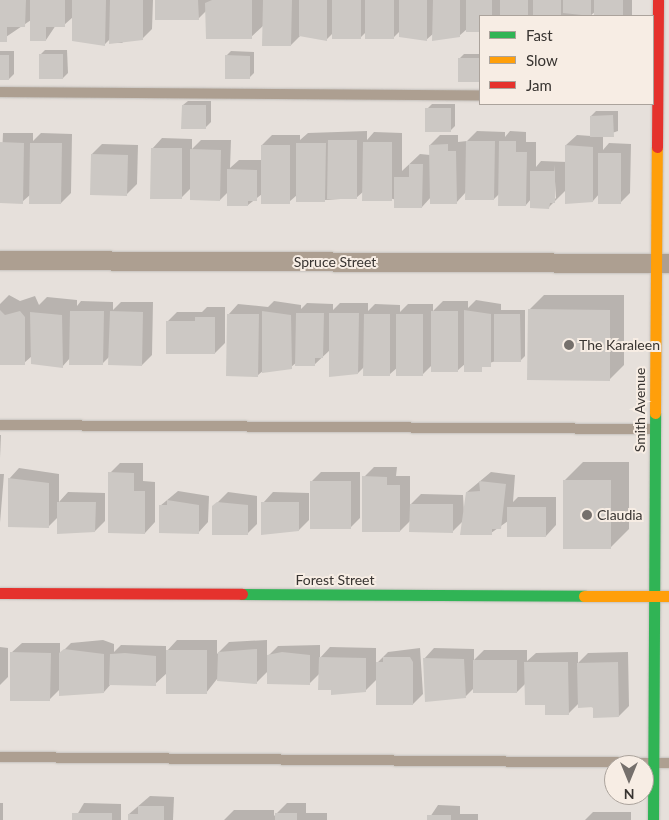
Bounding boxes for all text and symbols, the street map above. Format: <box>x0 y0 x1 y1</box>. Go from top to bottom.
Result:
legend <box>479 15 654 105</box>
text: Fast <box>526 26 553 44</box>
text: Slow <box>526 51 558 69</box>
text: Jam <box>526 76 552 94</box>
street label: Spruce Street <box>294 254 376 270</box>
place label: The Karaleen <box>579 337 660 353</box>
marker: The Karaleen <box>563 339 575 351</box>
street label: Smith Avenue <box>632 367 648 453</box>
place label: Claudia <box>597 507 643 523</box>
marker: Claudia <box>581 509 593 521</box>
street label: Forest Street <box>296 572 374 588</box>
north arrow <box>604 755 654 805</box>
text: N <box>624 786 634 803</box>

